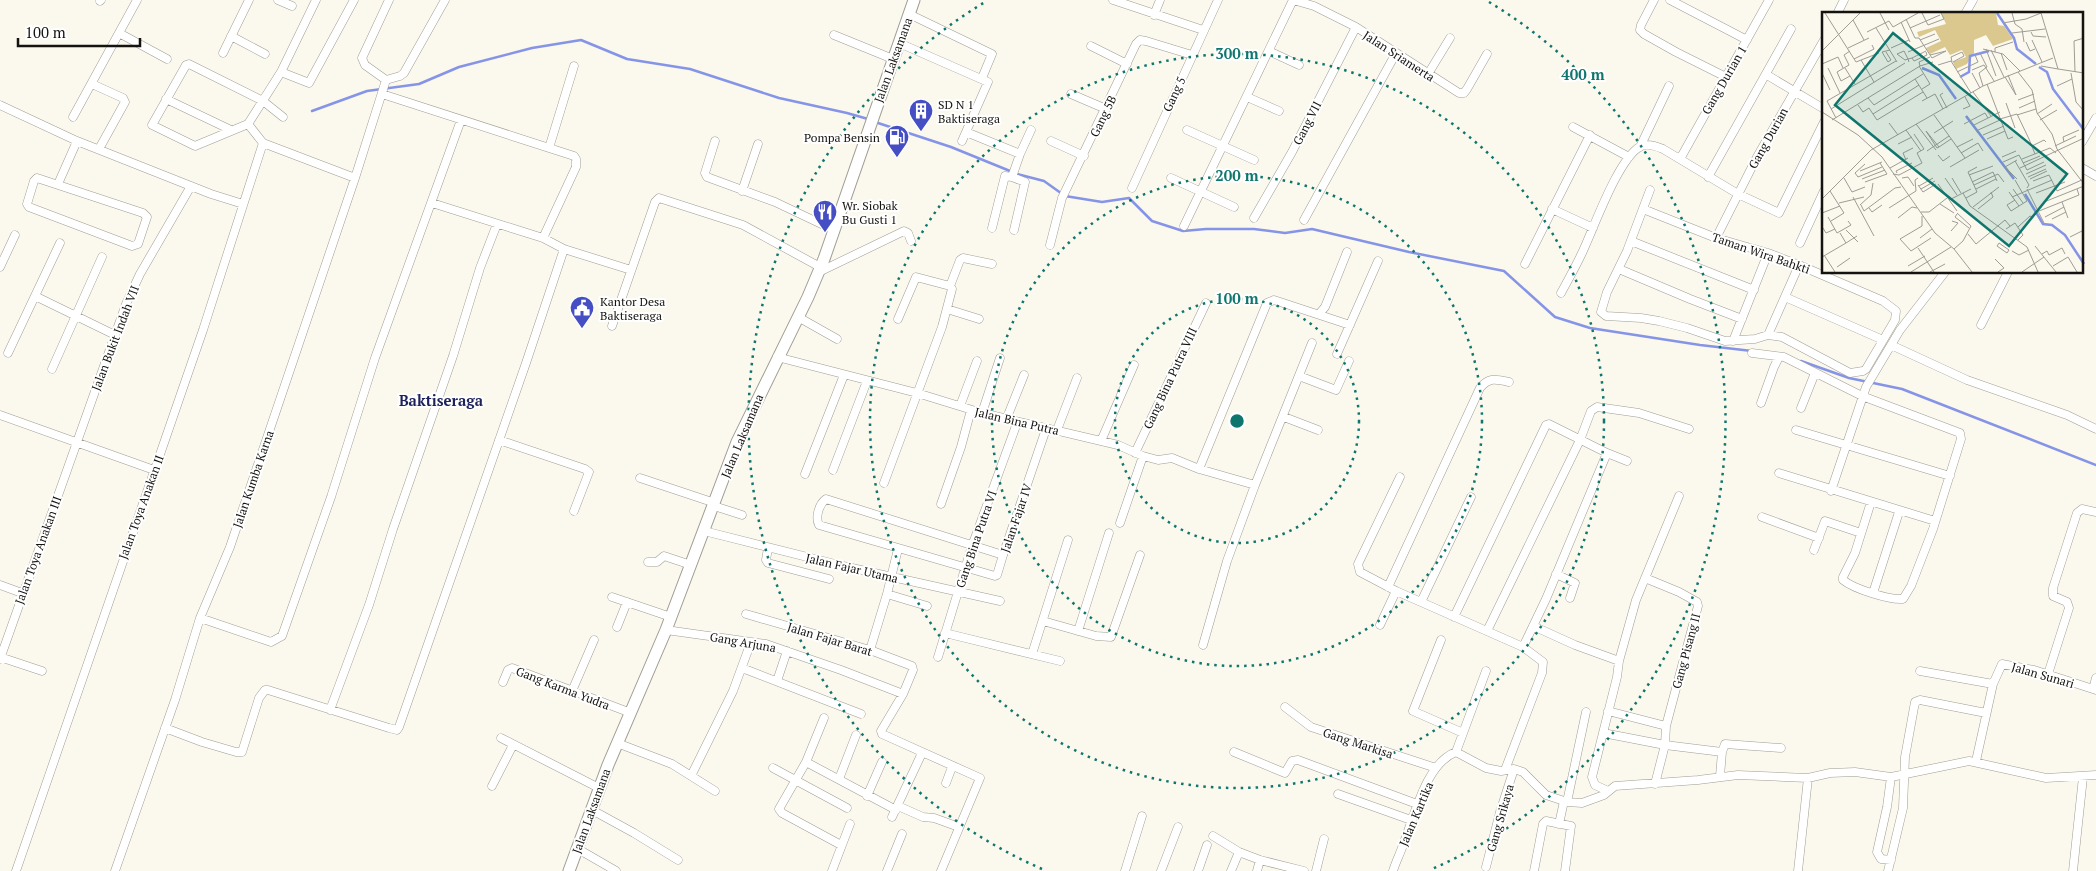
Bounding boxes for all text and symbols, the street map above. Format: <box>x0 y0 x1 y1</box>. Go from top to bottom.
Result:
inset map <box>1822 12 2084 274</box>
scale bar <box>18 15 140 47</box>
street label: Jalan Laksamana <box>871 15 915 105</box>
text: 100 m <box>25 22 66 42</box>
street label: Jalan Sriamerta <box>1360 27 1438 85</box>
text: 300 m <box>1215 43 1259 63</box>
street label: Gang Durian 1 <box>1698 43 1750 117</box>
text: 400 m <box>1561 64 1605 84</box>
street label: Gang 5 <box>1159 74 1189 114</box>
street label: Gang 5B <box>1087 93 1119 139</box>
place label: SD N 1 Baktiseraga <box>938 97 1000 126</box>
building icon: SD N 1 Baktiseraga <box>908 98 934 132</box>
street label: Gang VII <box>1290 99 1324 147</box>
street label: Gang Durian <box>1745 105 1791 171</box>
fuel station icon: Pompa Bensin <box>884 124 910 158</box>
place label: Pompa Bensin <box>804 130 880 145</box>
text: 200 m <box>1215 165 1259 185</box>
place label: Wr. Siobak Bu Gusti 1 <box>842 198 899 227</box>
restaurant icon: Wr. Siobak Bu Gusti 1 <box>812 199 838 233</box>
street label: Taman Wira Bahkti <box>1710 229 1812 277</box>
street label: Jalan Bukit Indah VII <box>88 283 142 393</box>
text: 100 m <box>1215 288 1259 308</box>
place label: Kantor Desa Baktiseraga <box>600 294 665 323</box>
public building icon: Kantor Desa Baktiseraga <box>569 295 595 329</box>
street label: Gang Bina Putra VIII <box>1140 325 1200 431</box>
district label: Baktiseraga <box>399 390 484 410</box>
street label: Jalan Laksamana <box>718 392 766 480</box>
street label: Jalan Bina Putra <box>973 404 1061 438</box>
centre of rings <box>1228 412 1246 430</box>
street label: Jalan Kumba Karna <box>229 428 277 530</box>
street label: Jalan Toya Anakan II <box>115 453 167 561</box>
street label: Jalan Fajar IV <box>997 481 1035 554</box>
street label: Gang Bina Putra VI <box>952 488 1000 590</box>
street label: Jalan Toya Anakan III <box>11 494 65 606</box>
street label: Jalan Fajar Utama <box>804 550 900 586</box>
street label: Gang Pisang II <box>1669 612 1703 690</box>
street label: Jalan Fajar Barat <box>786 619 875 659</box>
street label: Gang Arjuna <box>709 629 777 655</box>
street label: Jalan Sunari <box>2010 659 2076 691</box>
street label: Gang Karma Yudra <box>514 663 612 713</box>
street label: Gang Markisa <box>1321 725 1395 761</box>
street label: Jalan Laksamana <box>569 766 613 856</box>
street label: Jalan Kartika <box>1396 779 1436 849</box>
street label: Gang Srikaya <box>1483 782 1517 854</box>

